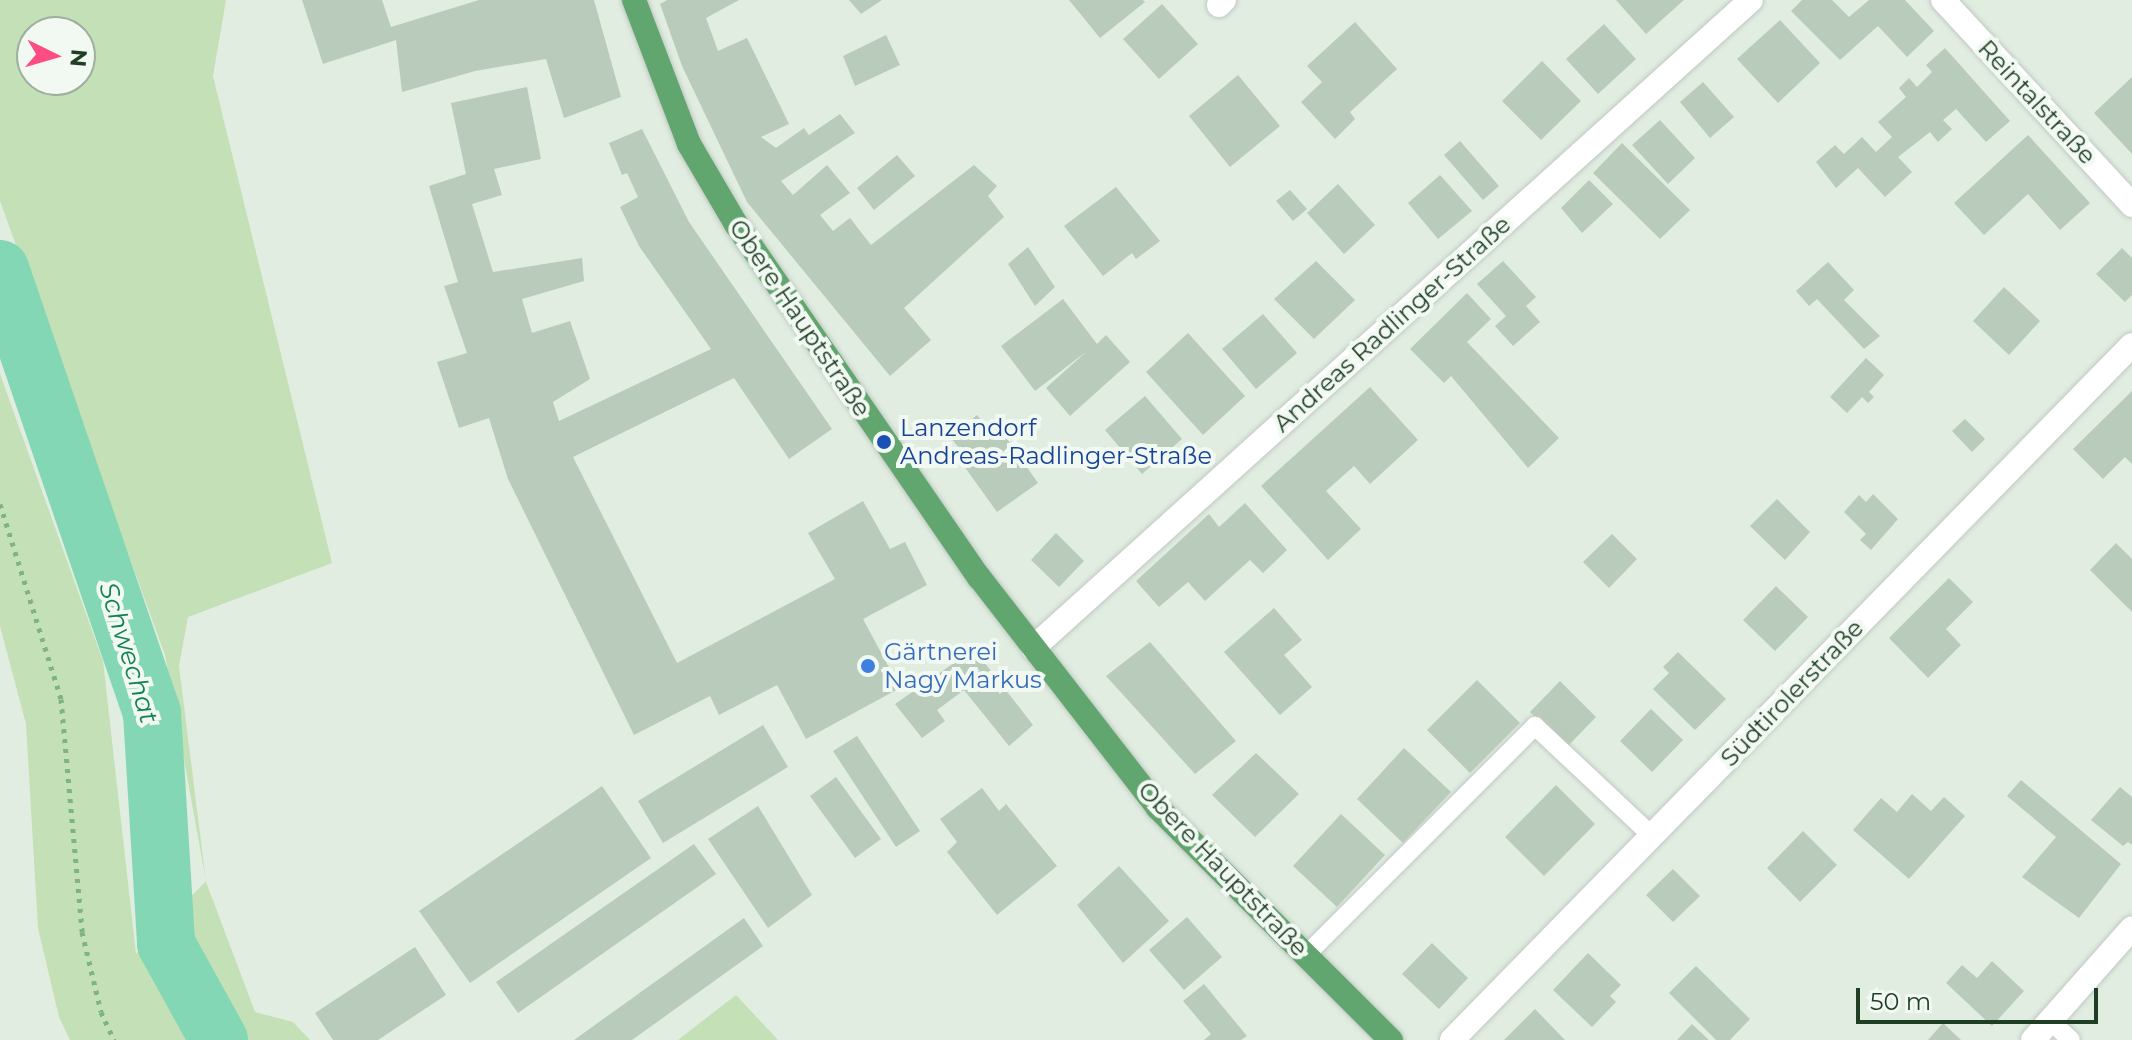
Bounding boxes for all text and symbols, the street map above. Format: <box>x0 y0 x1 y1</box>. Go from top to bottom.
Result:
north arrow <box>16 16 96 96</box>
street label: Reintalstraße <box>1972 34 2102 170</box>
text: N <box>64 48 93 68</box>
street label: Andreas Radlinger-Straße <box>1268 210 1516 438</box>
street label: Obere Hauptstraße <box>723 214 877 422</box>
place label: Lanzendorf Andreas-Radlinger-Straße <box>900 414 1212 470</box>
marker: Lanzendorf Andreas-Radlinger-Straße <box>875 433 893 451</box>
water label: Schwechat <box>92 579 164 727</box>
street label: Südtirolerstraße <box>1715 614 1869 772</box>
place label: Gärtnerei Nagy Markus <box>884 638 1042 694</box>
marker: Gärtnerei Nagy Markus <box>859 657 877 675</box>
street label: Obere Hauptstraße <box>1132 776 1314 962</box>
scale bar <box>1860 972 2102 1022</box>
text: 50 m <box>1870 987 1931 1016</box>

